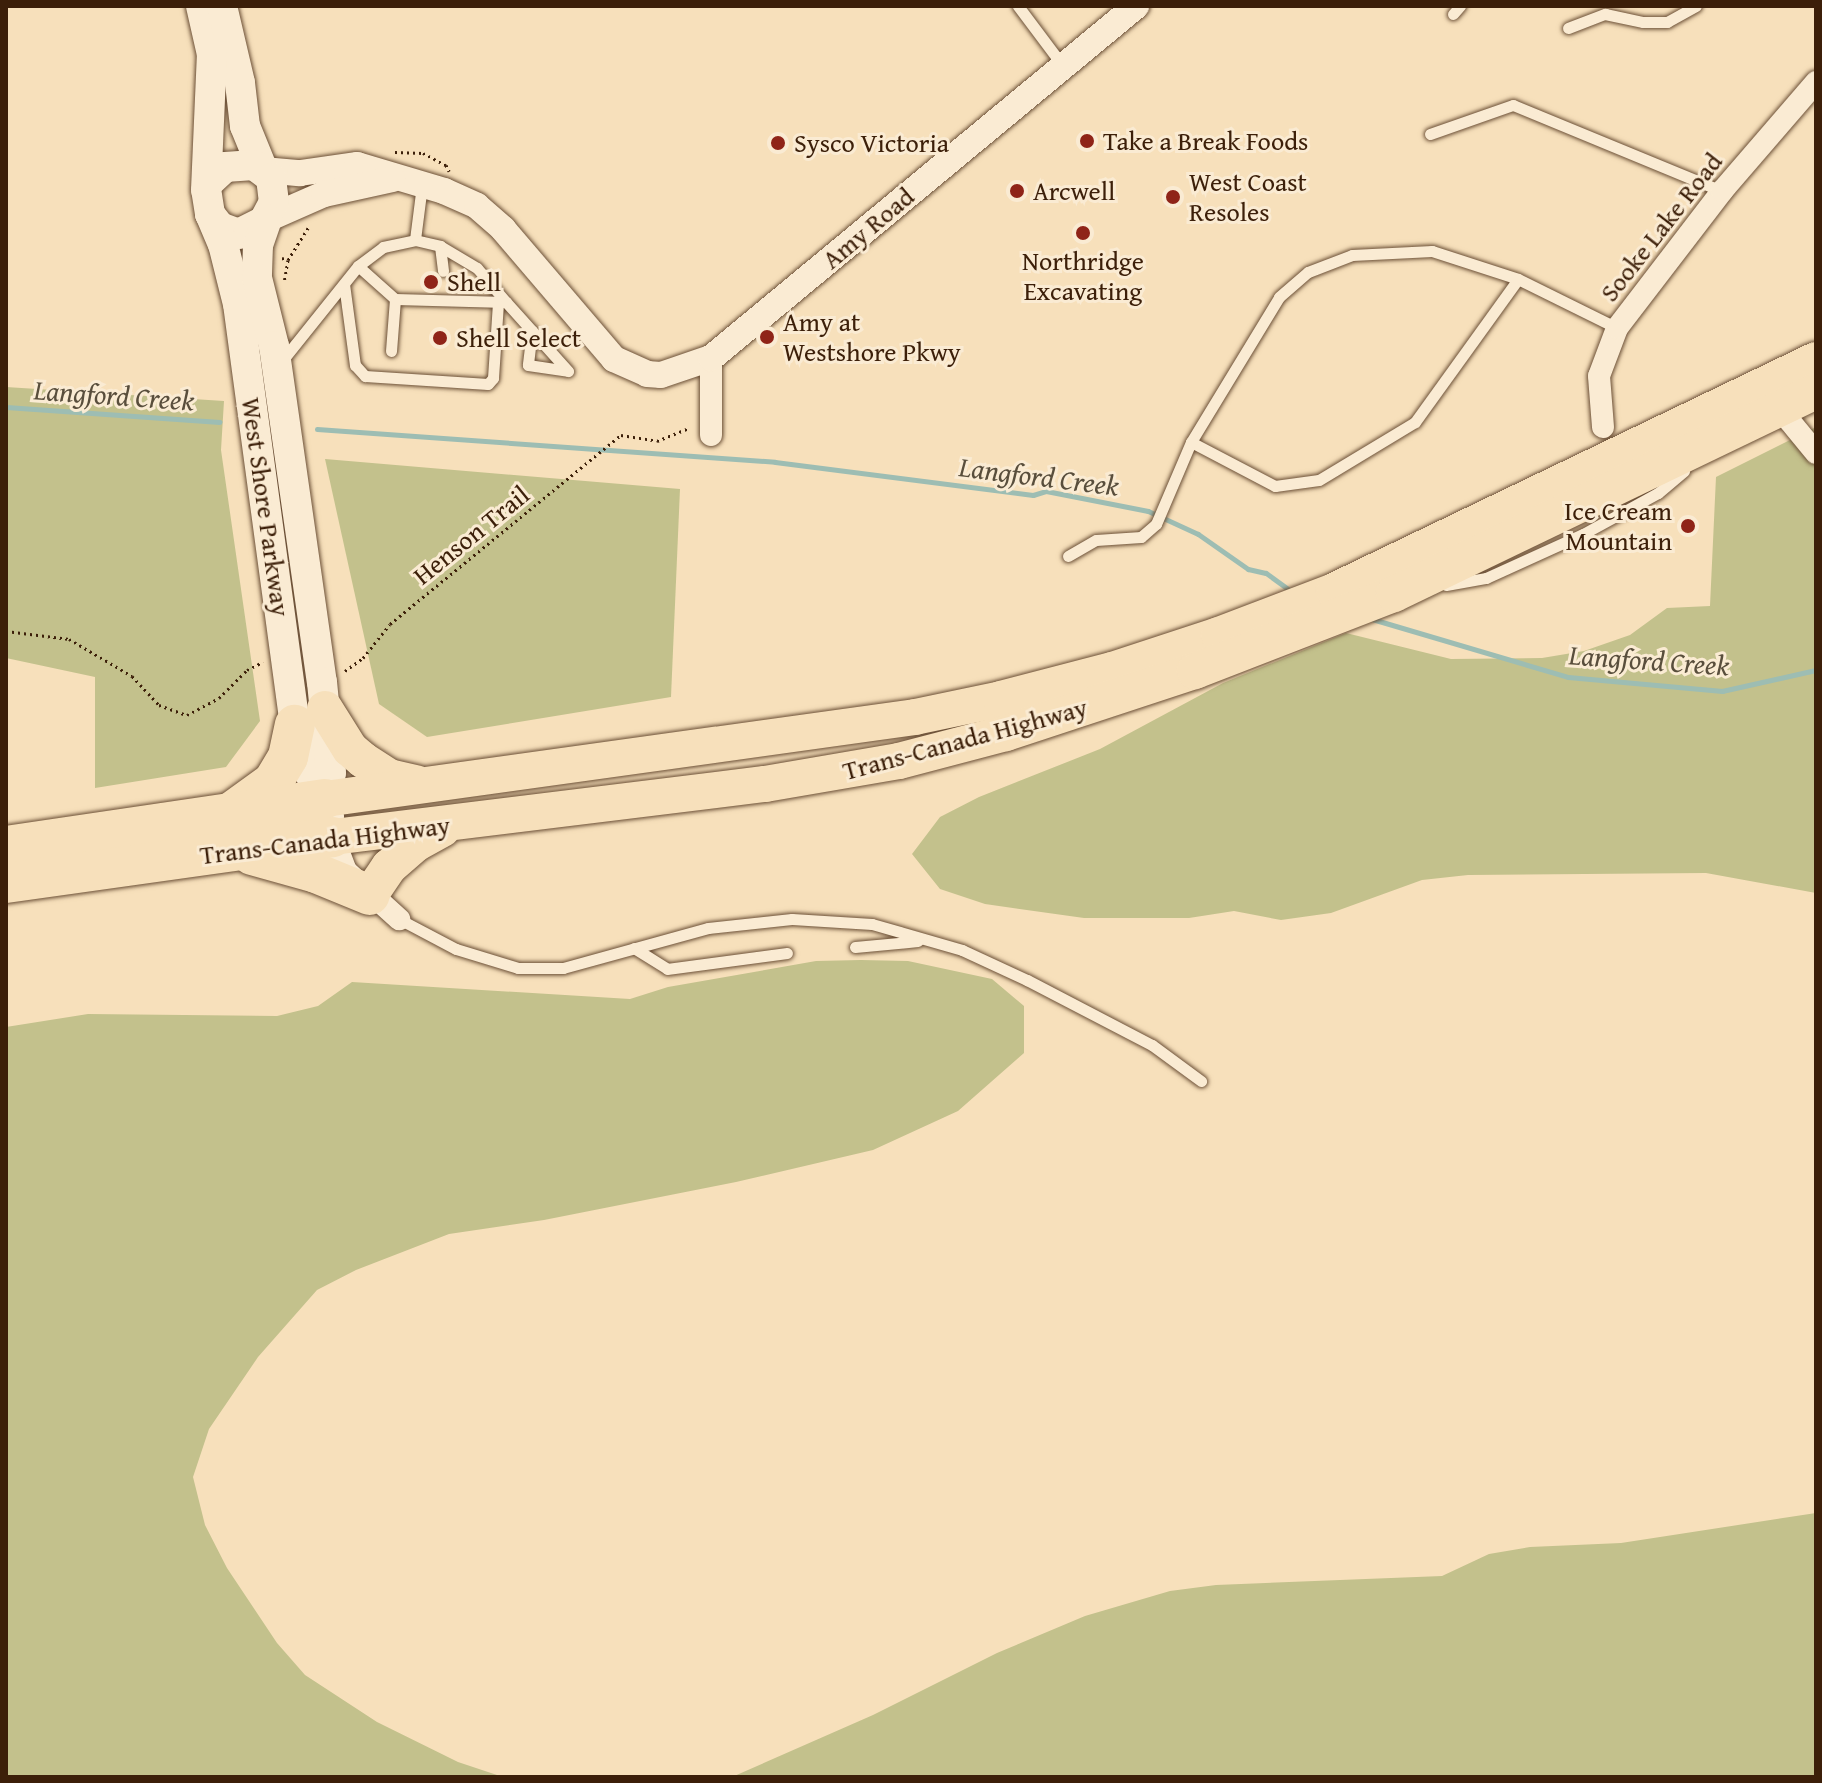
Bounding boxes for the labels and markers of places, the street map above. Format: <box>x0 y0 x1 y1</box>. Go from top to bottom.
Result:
place label: Take a Break Foods <box>1103 125 1308 157</box>
place label: Sysco Victoria <box>794 127 949 159</box>
marker: Take a Break Foods <box>1078 132 1096 150</box>
marker: Sysco Victoria <box>769 134 787 152</box>
place label: West Coast Resoles <box>1189 166 1307 228</box>
place label: Arcwell <box>1033 175 1115 207</box>
marker: Arcwell <box>1008 182 1026 200</box>
marker: West Coast Resoles <box>1164 188 1182 206</box>
marker: Northridge Excavating <box>1074 224 1092 242</box>
place label: Northridge Excavating <box>1022 245 1144 306</box>
place label: Shell <box>447 266 501 298</box>
marker: Shell <box>422 273 440 291</box>
place label: Amy at Westshore Pkwy <box>783 306 961 368</box>
place label: Shell Select <box>456 322 581 354</box>
marker: Amy at Westshore Pkwy <box>758 328 776 346</box>
marker: Shell Select <box>431 329 449 347</box>
place label: Ice Cream Mountain <box>1564 495 1672 556</box>
marker: Ice Cream Mountain <box>1679 517 1697 535</box>

